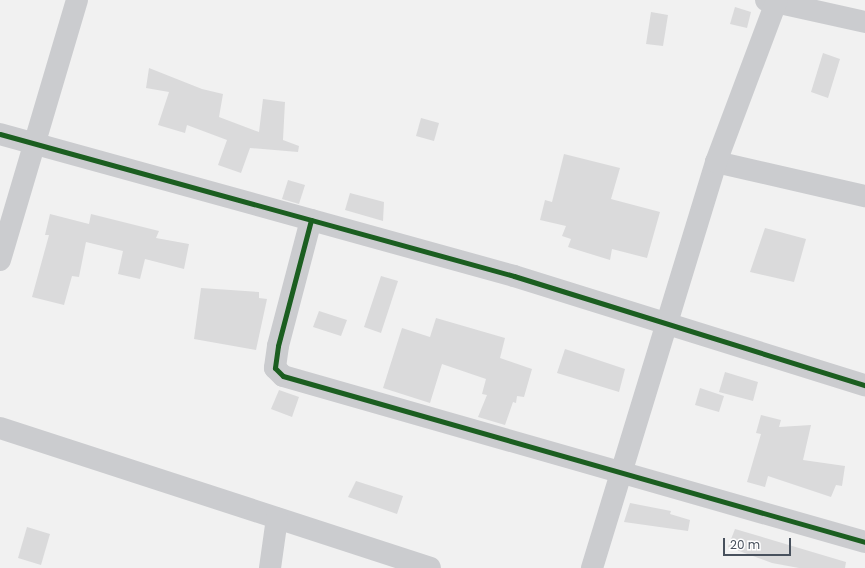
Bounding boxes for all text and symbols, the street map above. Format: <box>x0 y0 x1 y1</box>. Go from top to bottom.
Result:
scale bar <box>725 530 793 556</box>
text: 20 m <box>730 536 760 553</box>

